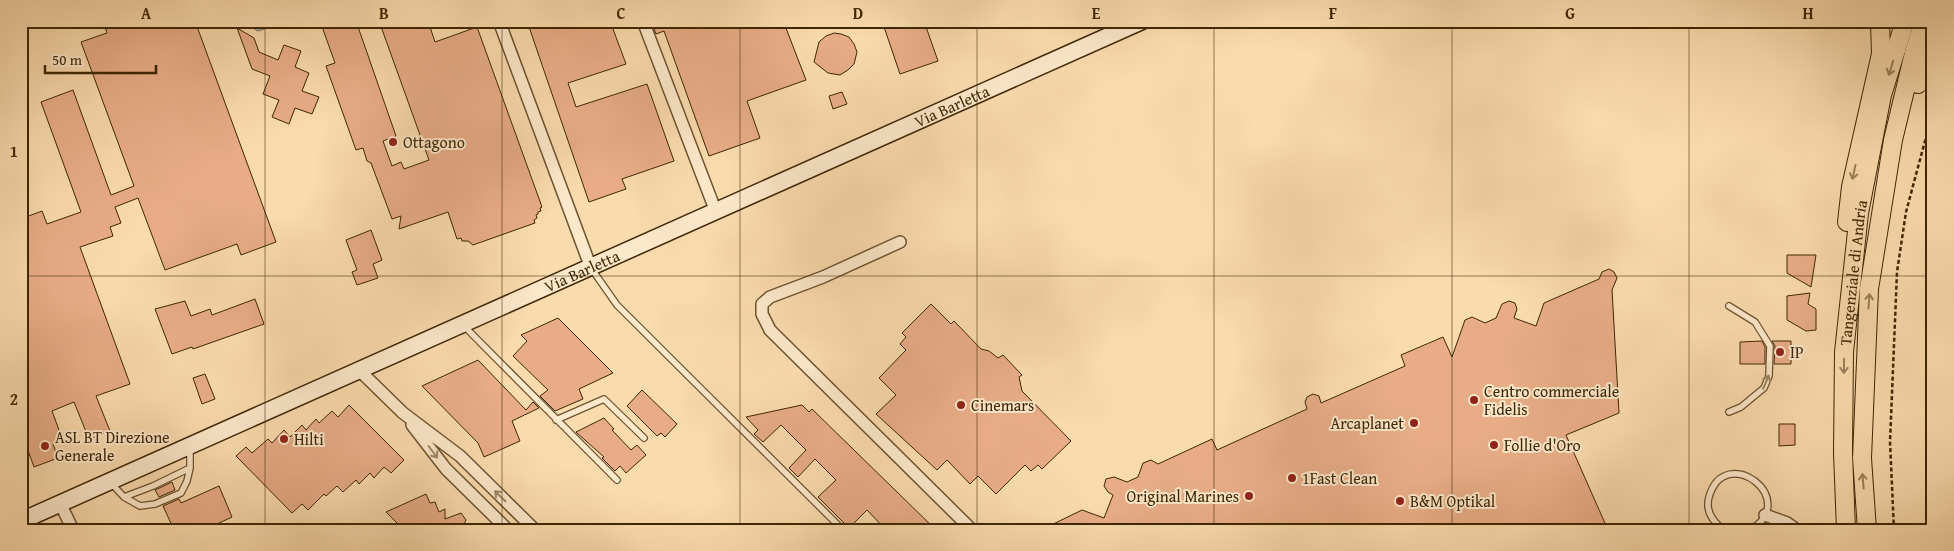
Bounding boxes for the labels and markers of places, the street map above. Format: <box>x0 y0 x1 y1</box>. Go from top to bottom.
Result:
place label: Ottagono <box>403 130 465 154</box>
marker: Ottagono <box>387 136 399 148</box>
place label: IP <box>1790 340 1804 364</box>
marker: IP <box>1774 346 1786 358</box>
place label: Centro commerciale Fidelis <box>1484 379 1619 421</box>
place label: Cinemars <box>971 393 1034 417</box>
marker: Centro commerciale Fidelis <box>1468 394 1480 406</box>
marker: Cinemars <box>955 399 967 411</box>
place label: Arcaplanet <box>1330 411 1404 435</box>
marker: Arcaplanet <box>1408 417 1420 429</box>
place label: ASL BT Direzione Generale <box>55 425 170 467</box>
place label: Hilti <box>294 427 324 451</box>
marker: Hilti <box>278 433 290 445</box>
place label: Follie d'Oro <box>1504 433 1581 457</box>
marker: Follie d'Oro <box>1488 439 1500 451</box>
marker: ASL BT Direzione Generale <box>39 440 51 452</box>
place label: 1Fast Clean <box>1302 466 1377 490</box>
marker: 1Fast Clean <box>1286 472 1298 484</box>
place label: Original Marines <box>1127 484 1239 508</box>
place label: B&M Optikal <box>1410 489 1496 513</box>
marker: Original Marines <box>1243 490 1255 502</box>
marker: B&M Optikal <box>1394 495 1406 507</box>

